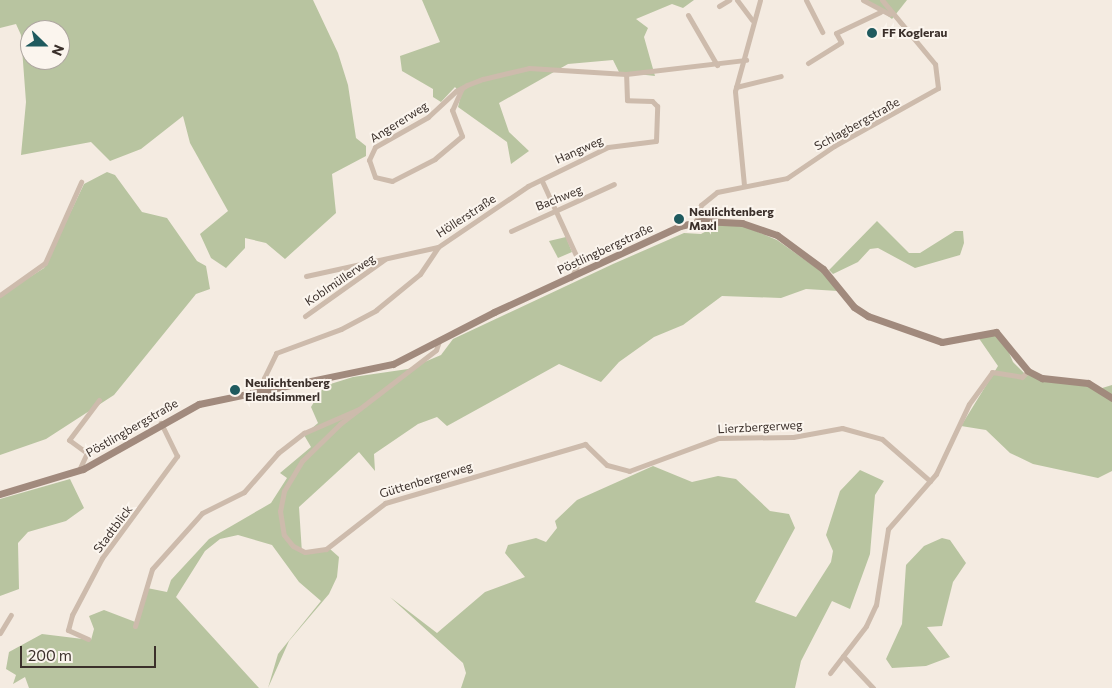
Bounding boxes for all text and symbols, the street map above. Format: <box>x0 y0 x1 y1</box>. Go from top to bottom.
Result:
north arrow <box>20 20 70 70</box>
place label: FF Koglerau <box>882 26 947 40</box>
marker: FF Koglerau <box>866 27 878 39</box>
text: N <box>49 42 68 58</box>
street label: Schlagbergstraße <box>812 95 902 153</box>
street label: Angererweg <box>367 98 431 146</box>
street label: Hangweg <box>553 133 605 167</box>
street label: Bachweg <box>534 182 584 214</box>
street label: Höllerstraße <box>434 191 498 241</box>
place label: Neulichtenberg Maxl <box>689 205 774 233</box>
marker: Neulichtenberg Maxl <box>673 213 685 225</box>
street label: Pöstlingbergstraße <box>555 221 655 277</box>
street label: Koblmüllerweg <box>302 251 378 309</box>
place label: Neulichtenberg Elendsimmerl <box>245 376 330 404</box>
marker: Neulichtenberg Elendsimmerl <box>229 384 241 396</box>
street label: Pöstlingbergstraße <box>83 396 181 460</box>
street label: Lierzbergerweg <box>717 418 803 436</box>
street label: Güttenbergerweg <box>378 459 474 501</box>
street label: Stadtblick <box>91 502 135 556</box>
scale bar <box>22 636 159 668</box>
text: 200 m <box>28 646 72 664</box>

